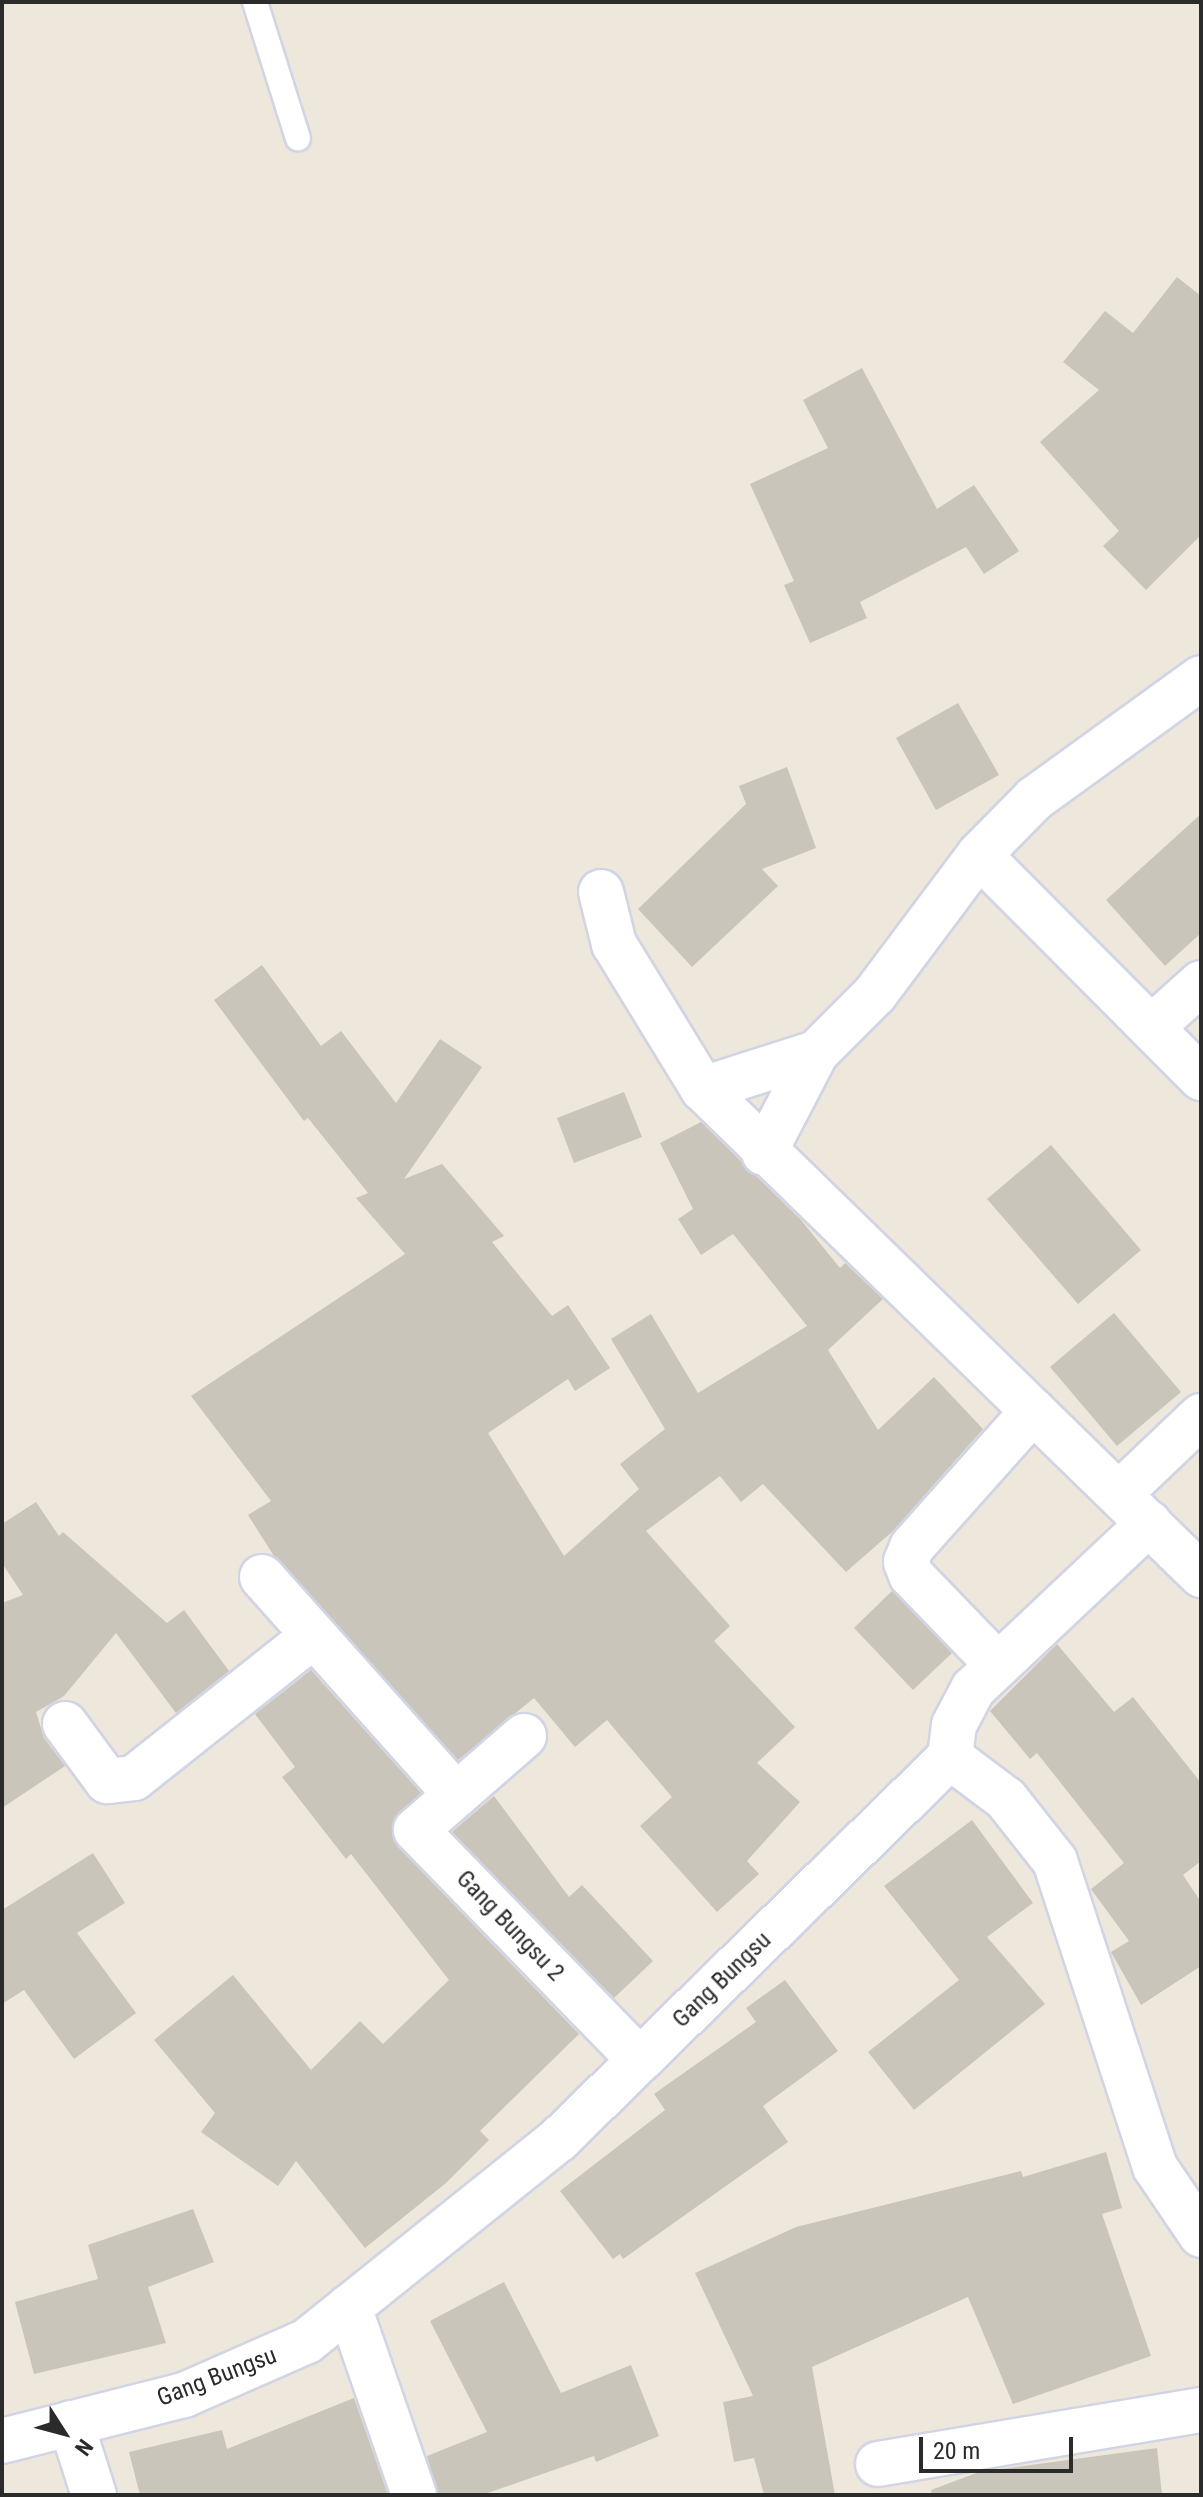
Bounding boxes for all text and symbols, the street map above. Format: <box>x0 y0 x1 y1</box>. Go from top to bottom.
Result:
street label: Gang Bungsu 2 <box>450 1865 570 1987</box>
street label: Gang Bungsu <box>667 1926 777 2034</box>
street label: Gang Bungsu <box>153 2341 281 2413</box>
north arrow <box>24 2393 104 2473</box>
scale bar <box>923 2421 1077 2471</box>
text: N <box>70 2435 98 2460</box>
text: 20 m <box>933 2437 980 2465</box>

